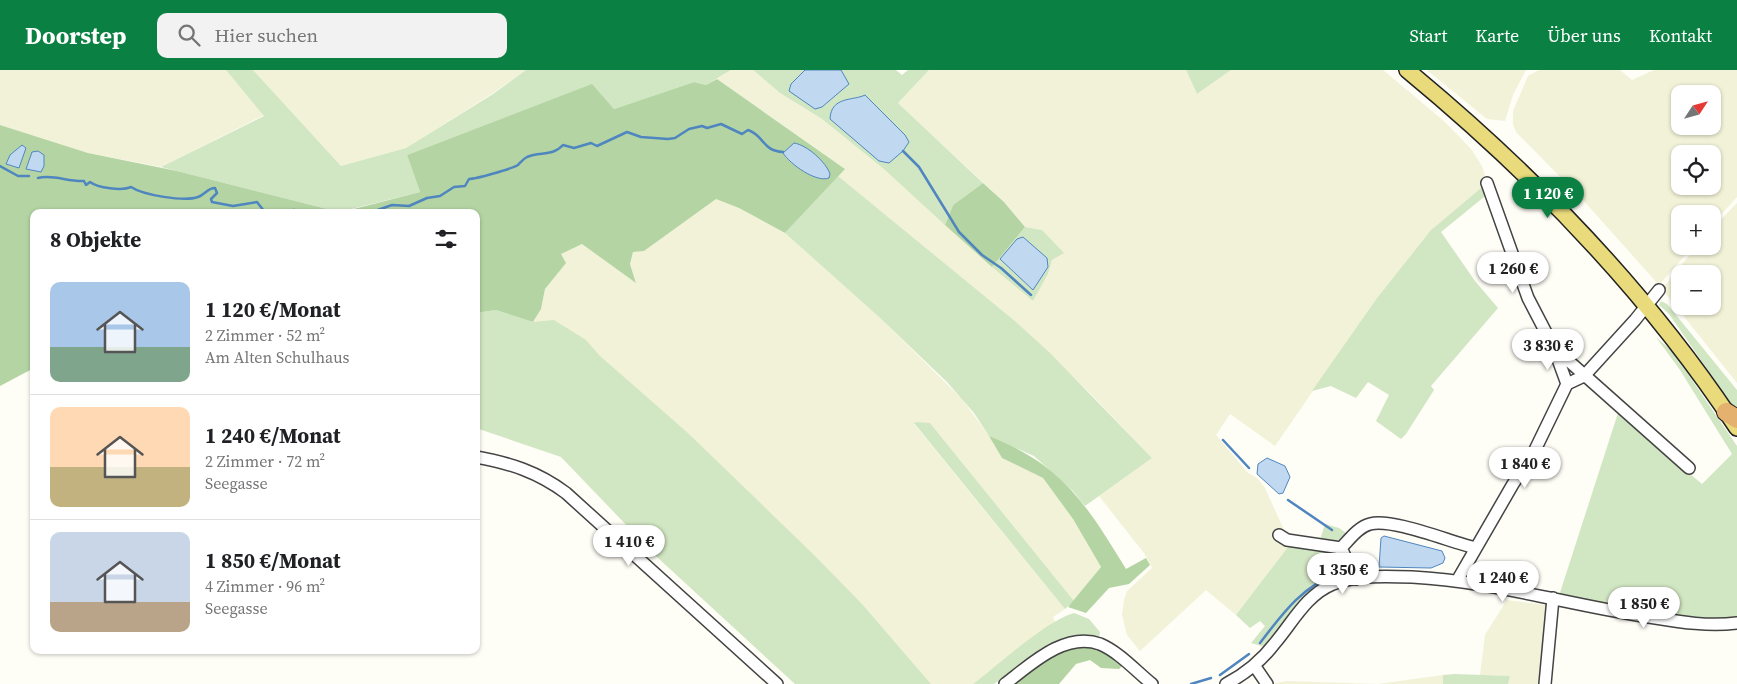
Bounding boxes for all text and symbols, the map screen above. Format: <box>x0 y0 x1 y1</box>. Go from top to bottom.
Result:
search box <box>157 13 507 58</box>
text: Doorstep <box>25 19 127 52</box>
icon: search <box>175 21 203 49</box>
text: Hier suchen <box>215 22 318 48</box>
text: Start <box>1410 23 1447 48</box>
text: Karte <box>1475 23 1519 48</box>
text: Über uns <box>1547 23 1621 48</box>
text: Kontakt <box>1649 23 1712 48</box>
north arrow <box>1671 85 1721 135</box>
map controls <box>1671 85 1721 315</box>
button: locate <box>1671 145 1721 195</box>
pin: 1 120 € <box>1502 176 1594 219</box>
text: 1 120 € <box>1523 182 1573 204</box>
button: + <box>1671 205 1721 255</box>
text: 8 Objekte <box>50 225 141 254</box>
icon: filters <box>432 225 460 253</box>
pin: 1 260 € <box>1467 252 1559 294</box>
text: 1 260 € <box>1488 257 1538 279</box>
button: − <box>1671 265 1721 315</box>
text: 1 120 €/Monat <box>205 295 341 324</box>
icon: home <box>90 302 150 362</box>
text: 2 Zimmer · 52 m² <box>205 324 325 346</box>
pin: 3 830 € <box>1502 328 1594 371</box>
text: 3 830 € <box>1523 334 1573 356</box>
text: Am Alten Schulhaus <box>205 346 349 368</box>
text: 1 240 €/Monat <box>205 421 341 450</box>
icon: home <box>90 427 150 487</box>
pin: 1 840 € <box>1479 446 1571 489</box>
text: 2 Zimmer · 72 m² <box>205 450 325 472</box>
text: 1 840 € <box>1500 452 1550 474</box>
text: Seegasse <box>205 472 268 494</box>
pin: 1 410 € <box>583 524 675 567</box>
text: 1 410 € <box>604 530 654 552</box>
text: 1 850 €/Monat <box>205 546 341 575</box>
icon: home <box>90 552 150 612</box>
pin: 1 350 € <box>1297 552 1389 595</box>
text: 1 350 € <box>1318 558 1368 580</box>
pin: 1 240 € <box>1457 560 1549 603</box>
text: 1 240 € <box>1478 566 1528 588</box>
text: 4 Zimmer · 96 m² <box>205 575 325 597</box>
pin: 1 850 € <box>1598 586 1690 629</box>
text: 1 850 € <box>1619 592 1669 614</box>
text: Seegasse <box>205 597 268 619</box>

